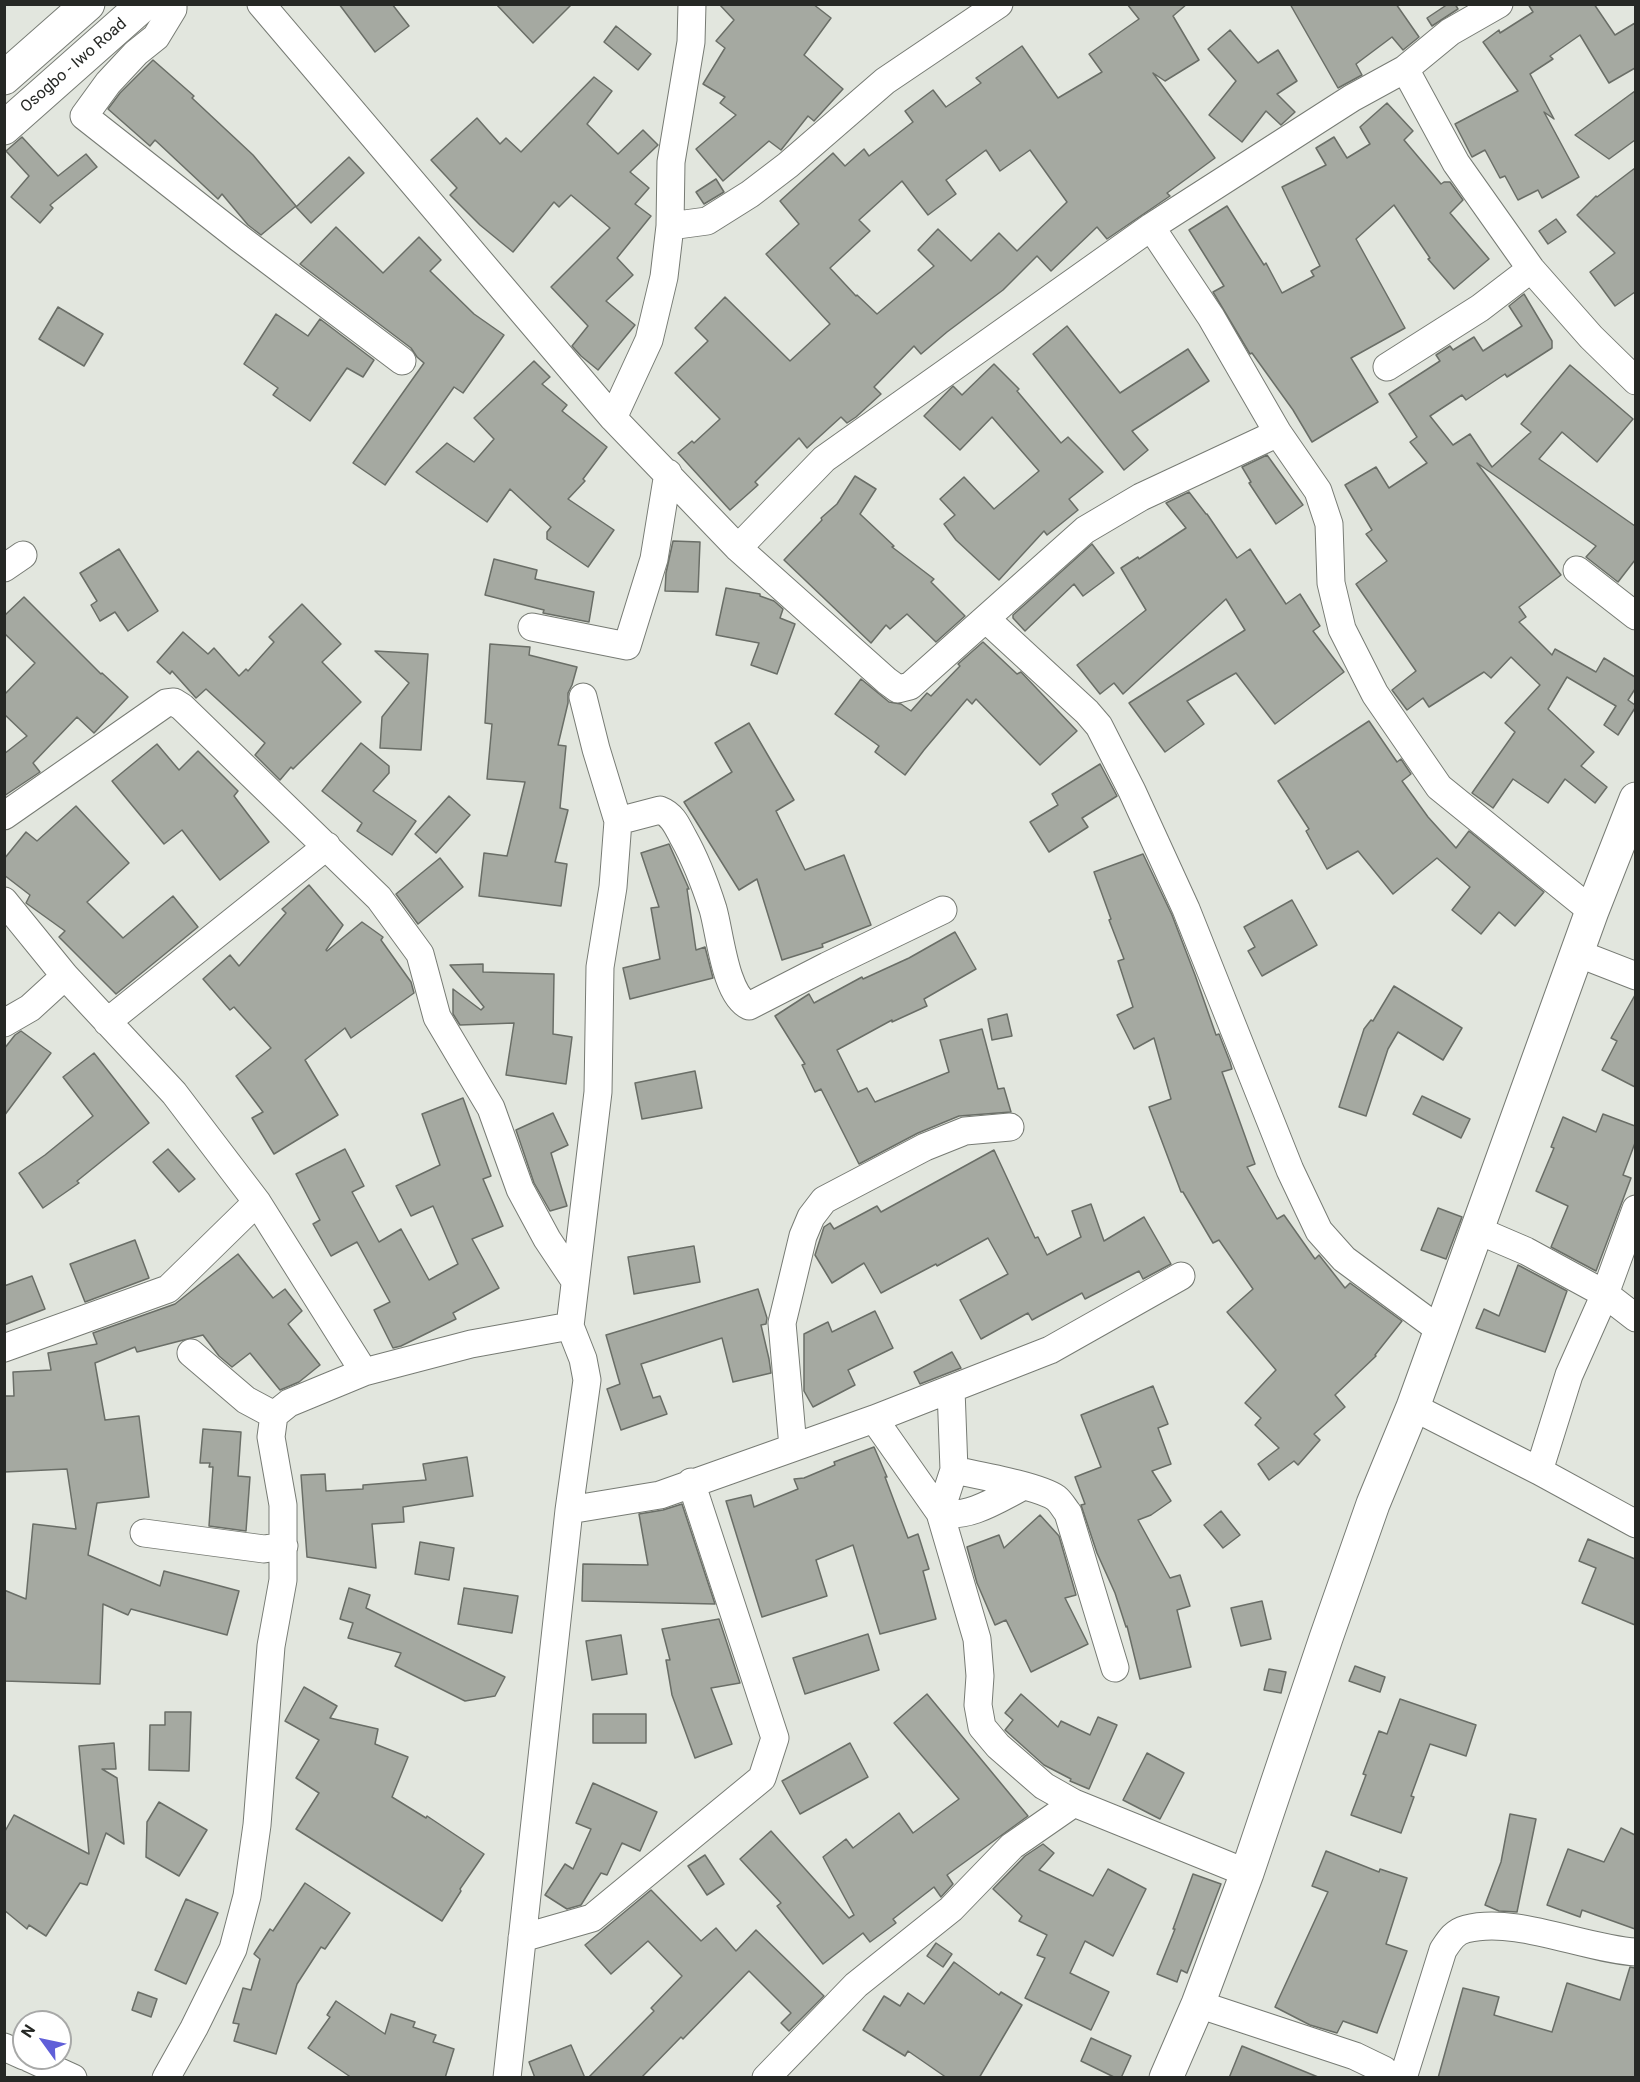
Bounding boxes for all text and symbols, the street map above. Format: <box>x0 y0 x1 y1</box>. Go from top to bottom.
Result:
street label: Osogbo - Iwo Road <box>17 15 131 117</box>
north arrow <box>12 2010 72 2070</box>
text: N <box>17 2021 39 2041</box>

